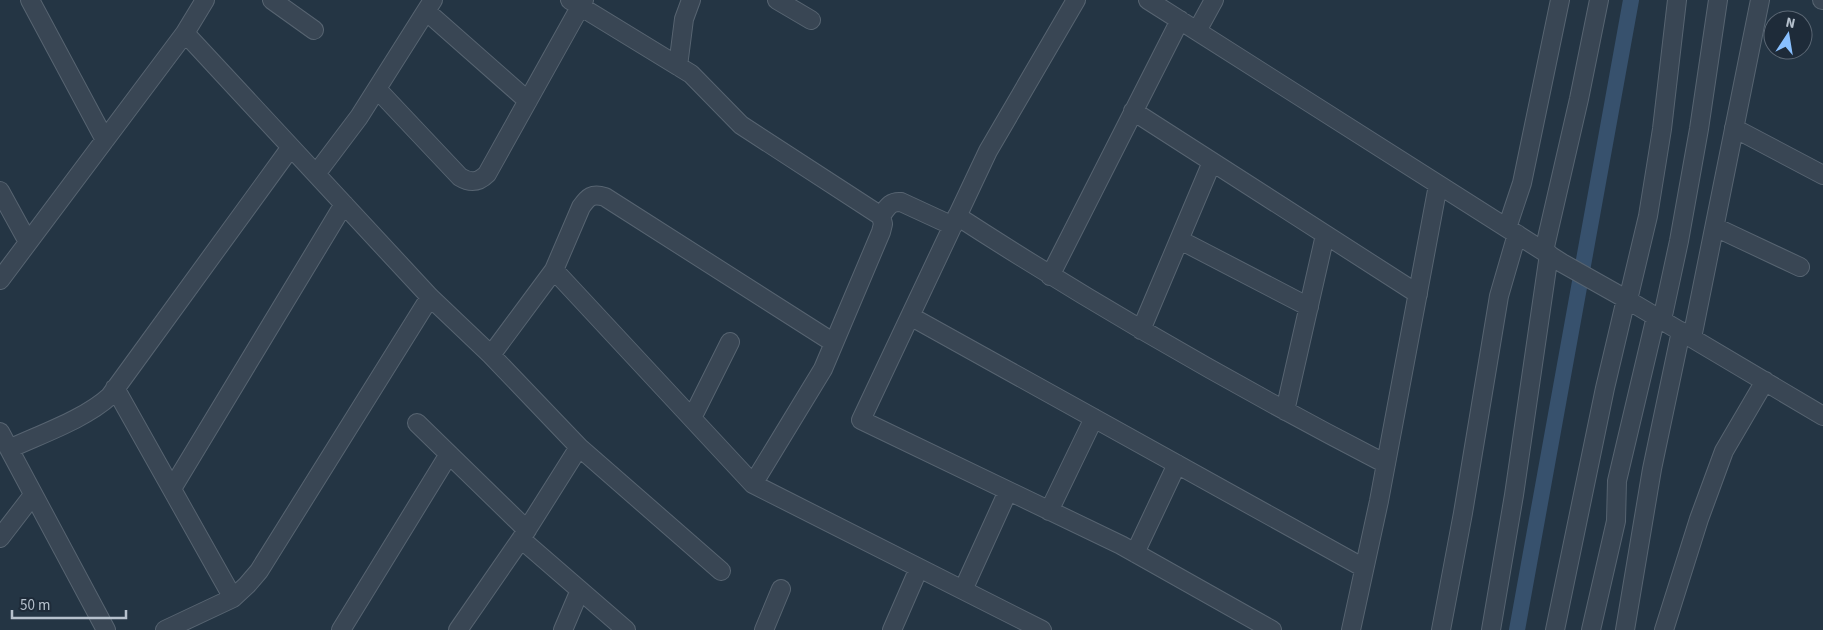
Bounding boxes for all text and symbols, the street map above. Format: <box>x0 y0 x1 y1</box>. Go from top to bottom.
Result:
north arrow <box>1763 10 1813 60</box>
text: N <box>1784 13 1797 34</box>
scale bar <box>12 588 126 620</box>
text: 50 m <box>20 595 50 616</box>

